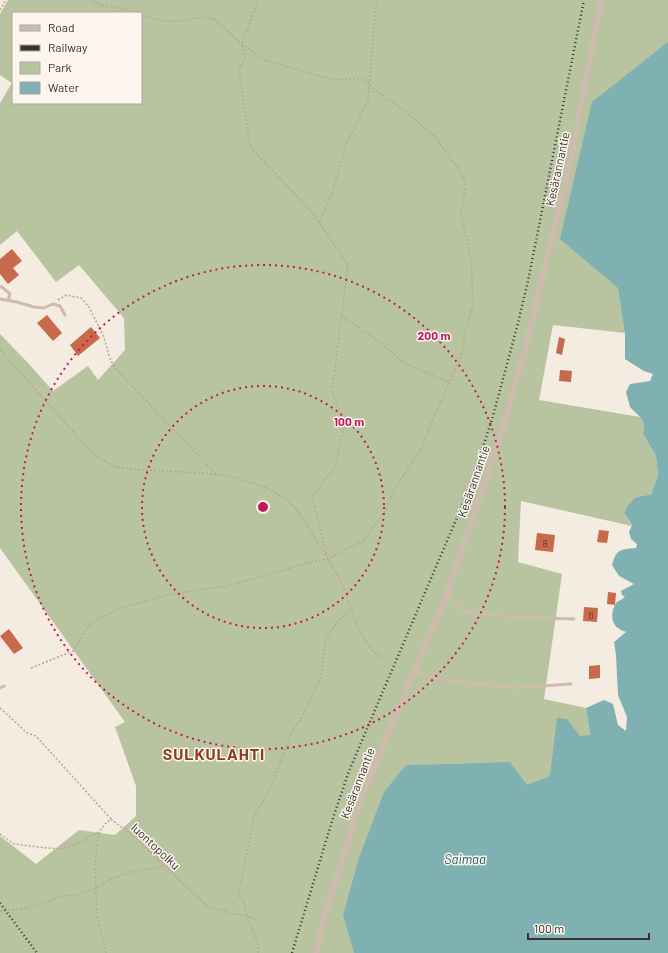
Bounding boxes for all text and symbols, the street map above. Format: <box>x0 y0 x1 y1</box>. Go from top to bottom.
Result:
legend <box>12 12 142 104</box>
text: Road <box>48 20 75 34</box>
text: Railway <box>48 40 88 54</box>
text: Park <box>48 60 72 74</box>
text: Water <box>48 80 80 94</box>
street label: Kesärannantie <box>542 131 572 207</box>
text: 200 m <box>418 328 450 342</box>
text: 100 m <box>334 414 364 428</box>
street label: Kesärannantie <box>454 443 492 519</box>
centre of rings <box>256 500 270 514</box>
house number: 8 <box>542 537 548 549</box>
house number: 6 <box>588 609 594 621</box>
district label: SULKULAHTI <box>163 744 265 763</box>
street label: Kesärannantie <box>337 745 377 821</box>
street label: luontopolku <box>129 820 183 872</box>
water label: Saimaa <box>444 851 486 867</box>
scale bar <box>528 915 649 941</box>
text: 100 m <box>534 921 564 935</box>

